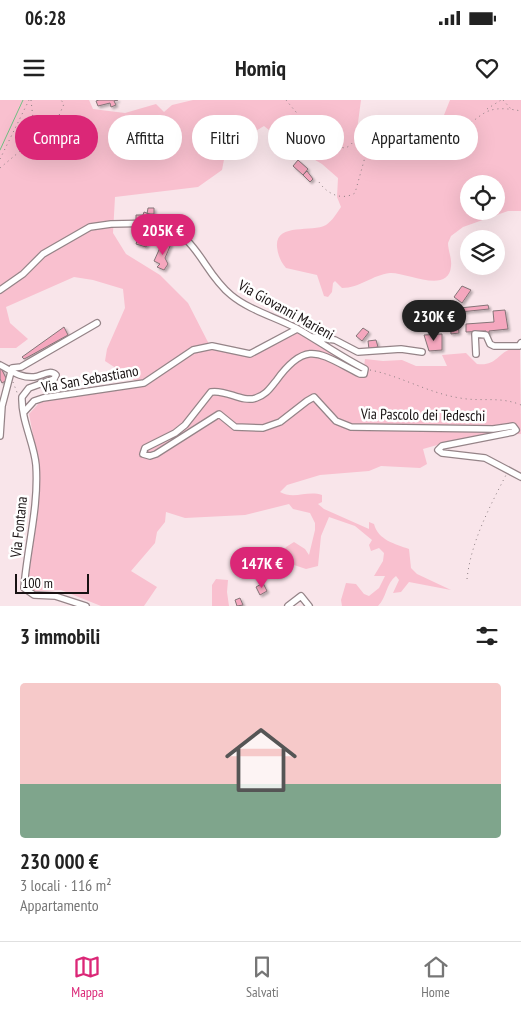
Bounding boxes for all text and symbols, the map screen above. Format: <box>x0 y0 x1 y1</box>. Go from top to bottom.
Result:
text: 06:28 <box>25 6 66 30</box>
icon: menu <box>20 54 48 82</box>
text: Homiq <box>235 54 286 82</box>
icon: heart <box>473 54 501 82</box>
chip: Compra <box>15 115 98 160</box>
chip: Affitta <box>108 115 182 160</box>
chip: Filtri <box>192 115 258 160</box>
chip: Nuovo <box>268 115 344 160</box>
chip: Appartamento <box>354 115 478 160</box>
map controls <box>460 175 505 275</box>
button: locate <box>460 175 505 220</box>
pin: 205K € <box>122 214 204 256</box>
text: 205K € <box>142 220 184 240</box>
button: layers <box>460 230 505 275</box>
street label: Via Giovanni Marieni <box>234 275 338 344</box>
pin: 230K € <box>393 300 475 342</box>
text: 230K € <box>413 306 455 326</box>
street label: Via San Sebastiano <box>39 361 140 397</box>
street label: Via Pascolo dei Tedeschi <box>360 404 485 425</box>
street label: Via Fontana <box>6 495 31 559</box>
pin: 147K € <box>221 546 303 589</box>
text: 147K € <box>241 553 283 573</box>
scale bar <box>15 571 89 594</box>
text: 100 m <box>22 574 53 592</box>
icon: filters <box>473 622 501 650</box>
text: 3 immobili <box>20 623 100 650</box>
icon: home <box>216 715 306 805</box>
text: 230 000 € <box>20 848 99 875</box>
text: 3 locali · 116 m² <box>20 875 111 895</box>
text: Appartamento <box>20 895 99 915</box>
tab: Mappa <box>71 953 104 1001</box>
tab: Salvati <box>246 953 279 1001</box>
tab: Home <box>421 953 450 1001</box>

